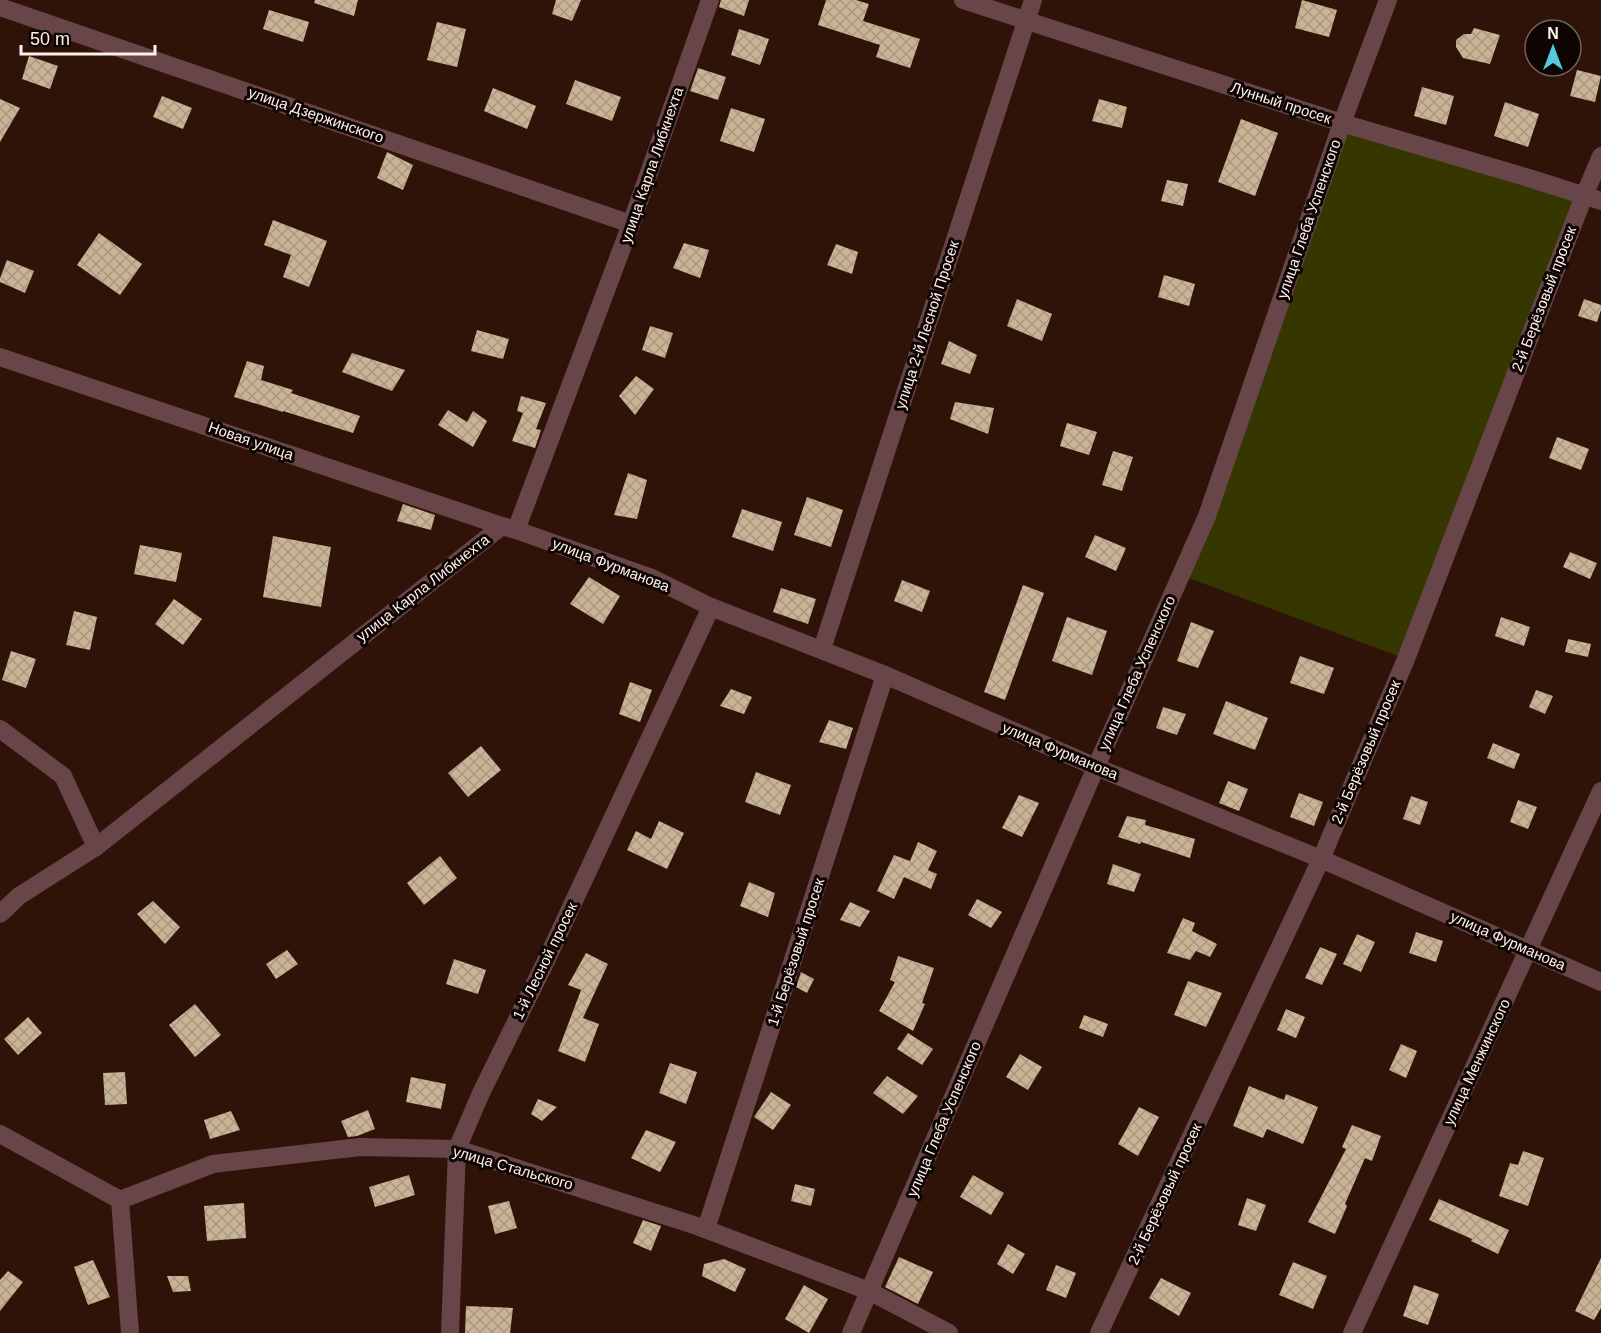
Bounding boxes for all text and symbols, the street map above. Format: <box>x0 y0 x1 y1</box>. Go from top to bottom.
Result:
scale bar <box>21 18 154 56</box>
north arrow <box>1523 18 1583 78</box>
text: N <box>1547 25 1559 42</box>
text: 50 m <box>30 29 70 49</box>
street label: Лунный просек <box>1229 78 1334 127</box>
street label: улица Дзержинского <box>246 83 386 146</box>
street label: улица Карла Либкнехта <box>617 84 686 245</box>
street label: улица Глеба Успенского <box>1273 137 1344 301</box>
street label: 2-й Берёзовый просек <box>1508 223 1579 374</box>
street label: улица 2-й Лесной Просек <box>891 238 962 411</box>
street label: Новая улица <box>206 418 297 463</box>
street label: улица Карла Либкнехта <box>353 530 493 645</box>
street label: улица Фурманова <box>550 534 673 595</box>
street label: улица Глеба Успенского <box>1095 593 1178 753</box>
street label: 2-й Берёзовый просек <box>1328 677 1404 826</box>
street label: улица Фурманова <box>1000 719 1121 783</box>
street label: 1-й Берёзовый просек <box>764 875 828 1028</box>
street label: 1-й Лесной просек <box>509 899 580 1022</box>
street label: улица Фурманова <box>1448 908 1569 974</box>
street label: улица Менжинского <box>1440 996 1513 1128</box>
street label: улица Глеба Успенского <box>903 1039 984 1199</box>
street label: 2-й Берёзовый просек <box>1124 1120 1205 1267</box>
street label: улица Стальского <box>451 1142 575 1193</box>

